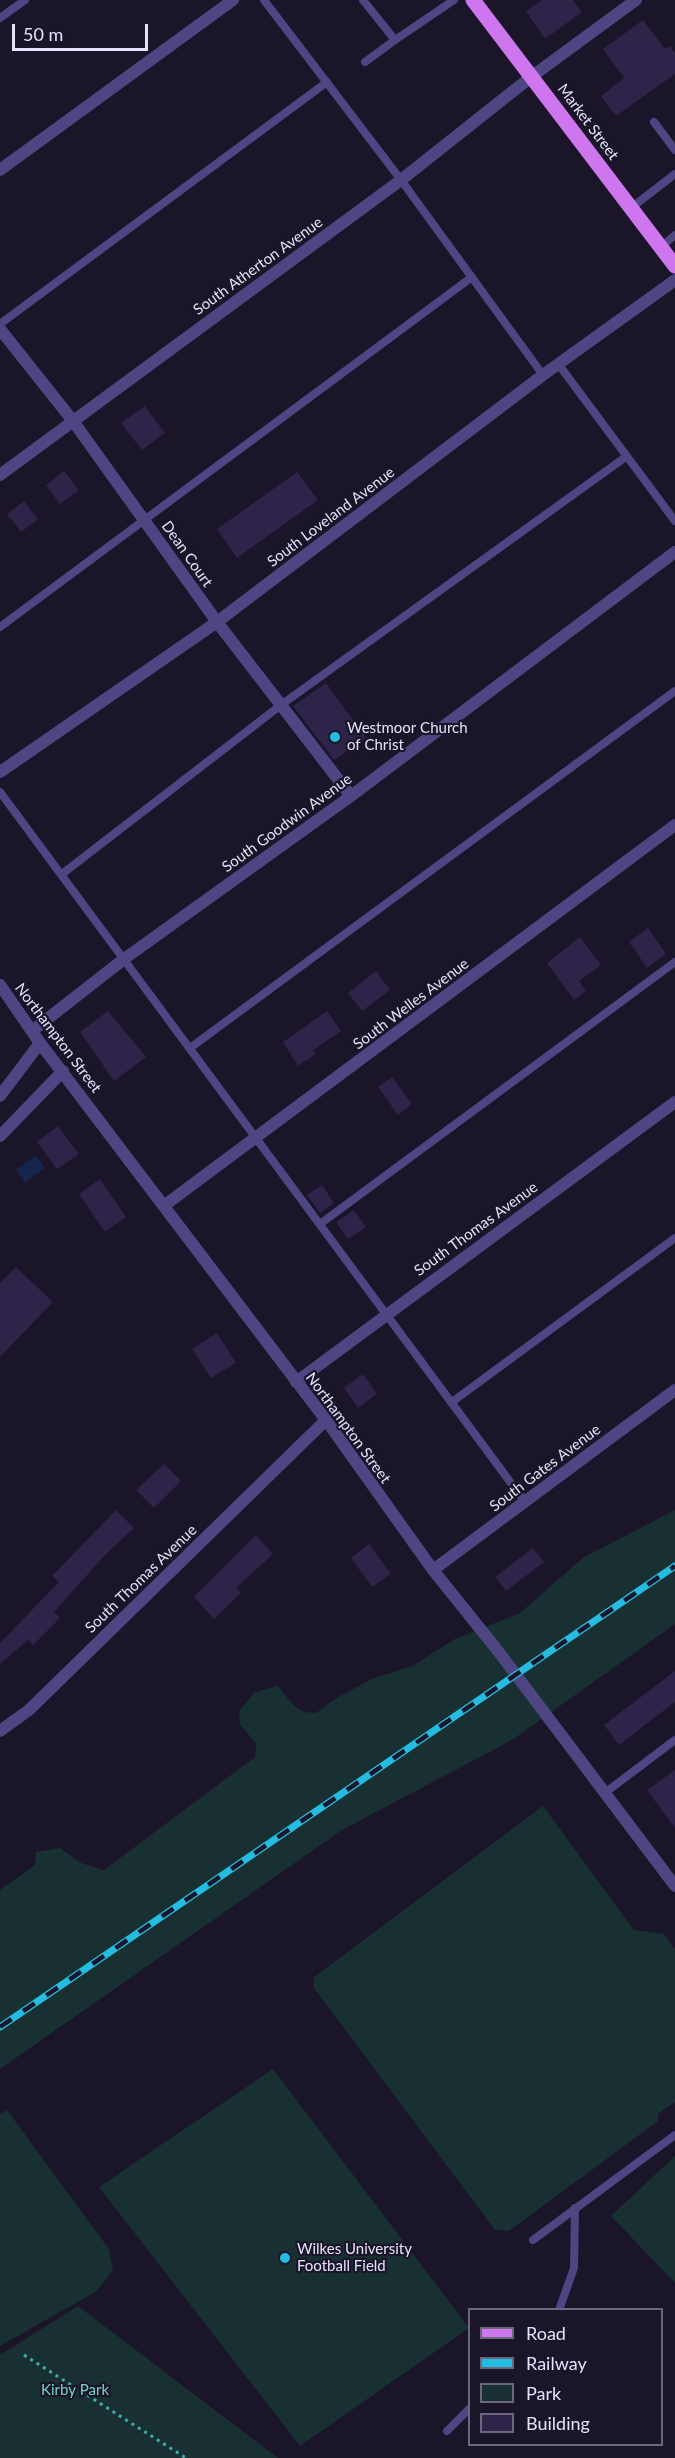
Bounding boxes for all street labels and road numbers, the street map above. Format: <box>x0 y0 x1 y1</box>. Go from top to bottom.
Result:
street label: Market Street <box>554 80 622 164</box>
street label: South Atherton Avenue <box>190 213 326 319</box>
street label: South Loveland Avenue <box>264 463 398 571</box>
street label: Dean Court <box>158 518 216 590</box>
street label: South Goodwin Avenue <box>219 770 355 876</box>
street label: South Welles Avenue <box>350 955 472 1053</box>
street label: Northampton Street <box>11 980 105 1096</box>
street label: South Thomas Avenue <box>411 1178 541 1280</box>
street label: Northampton Street <box>302 1369 394 1487</box>
street label: South Gates Avenue <box>486 1420 604 1516</box>
street label: South Thomas Avenue <box>82 1521 200 1637</box>

